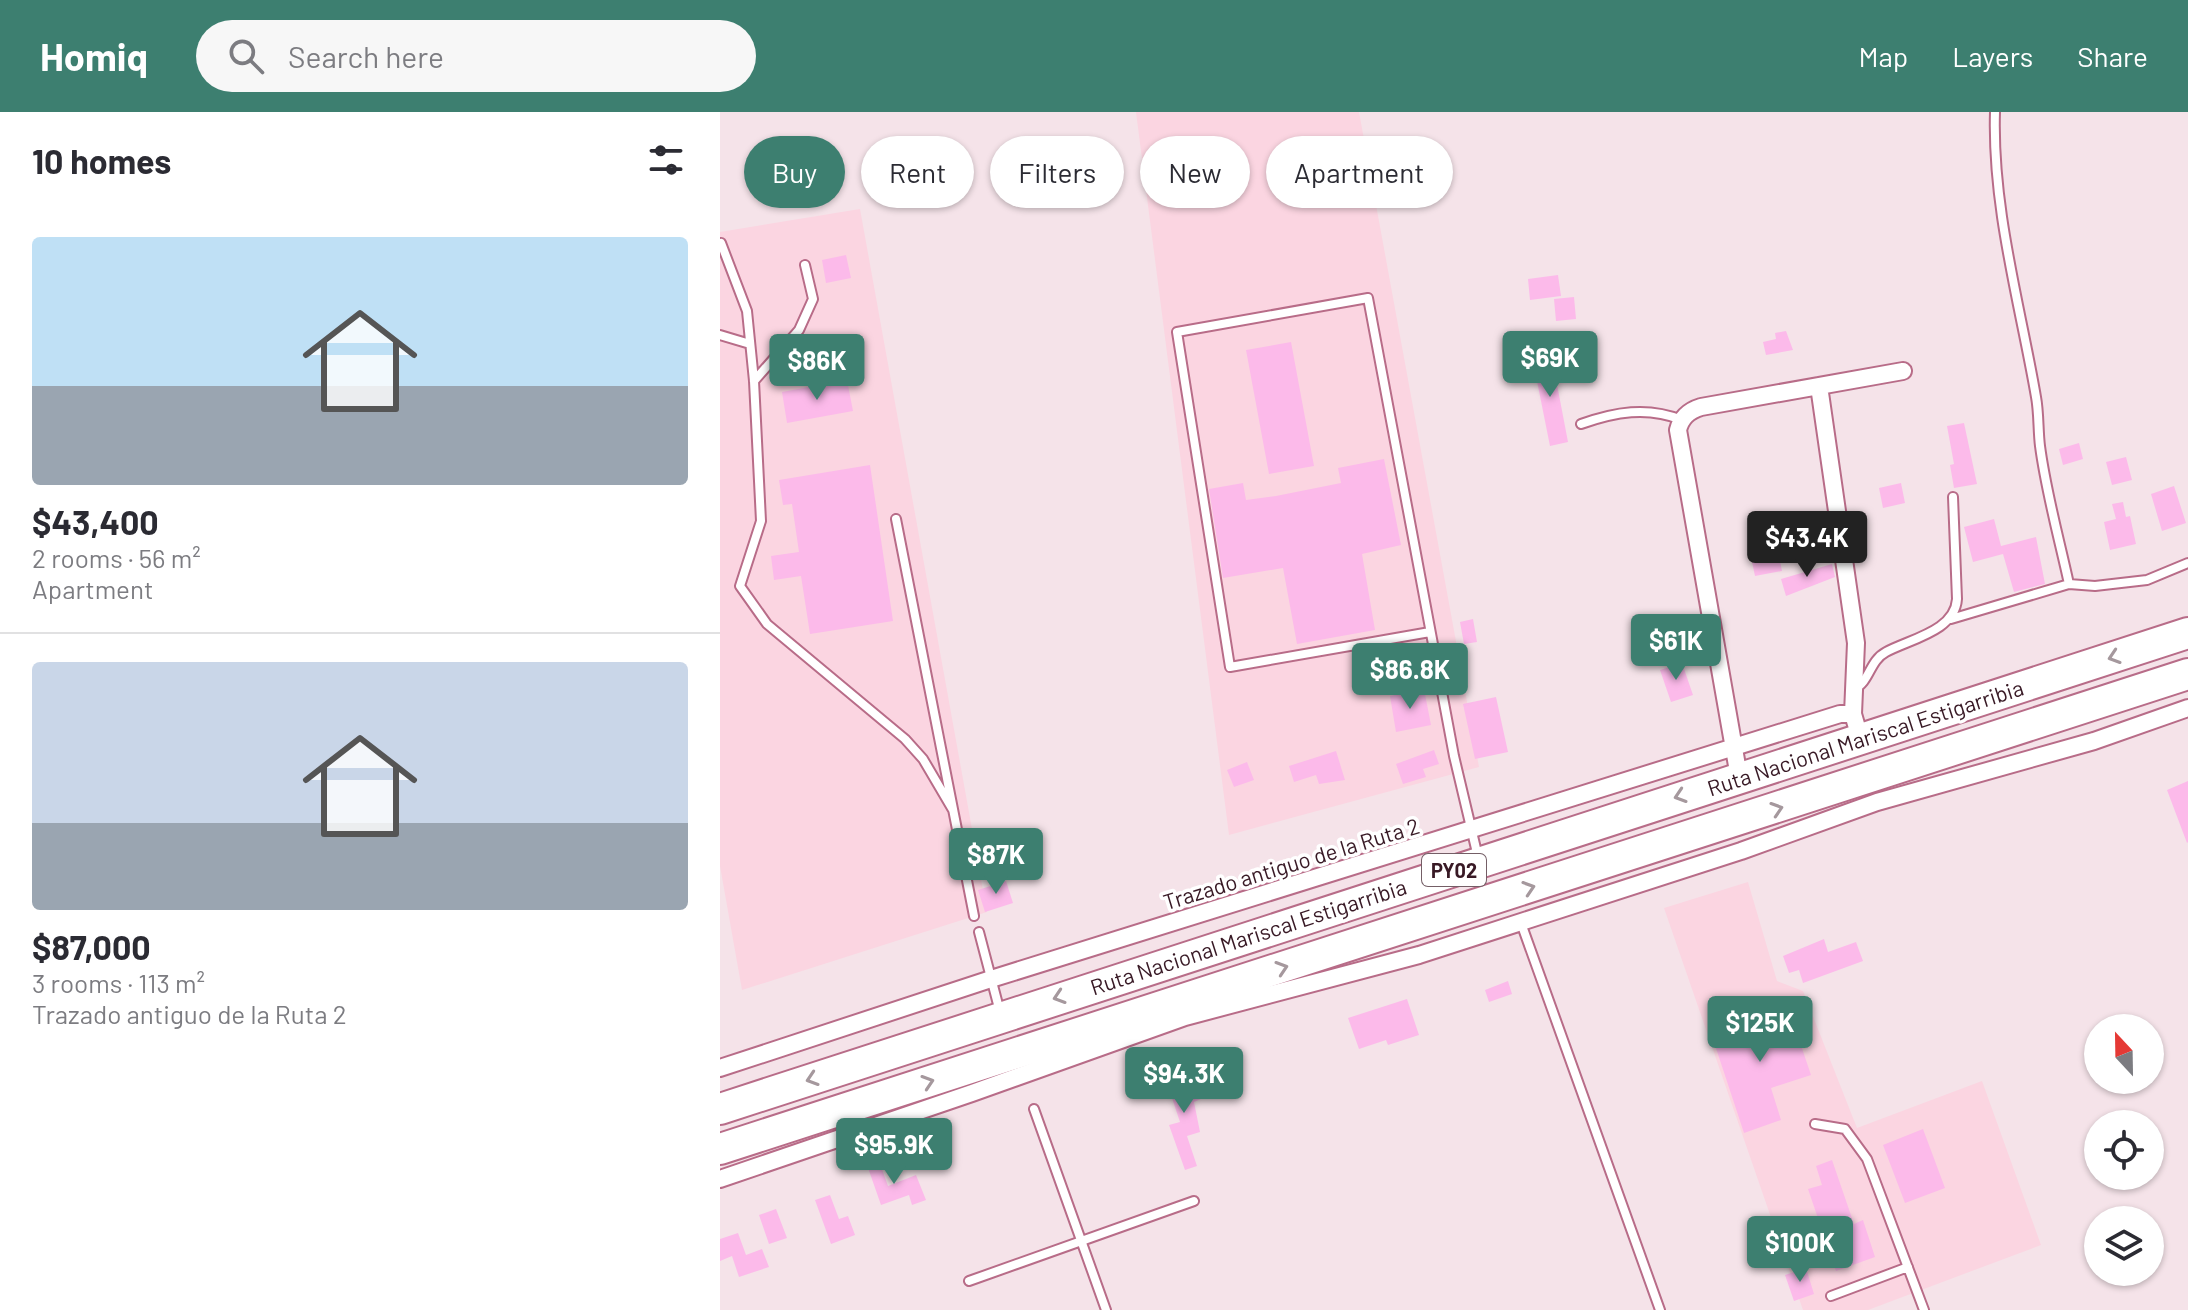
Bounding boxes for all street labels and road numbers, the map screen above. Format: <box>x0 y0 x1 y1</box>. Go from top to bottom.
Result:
street label: Ruta Nacional Mariscal Estigarribia <box>1704 674 2026 800</box>
street label: Trazado antiguo de la Ruta 2 <box>1160 812 1422 914</box>
road number: PY02 <box>1422 854 1486 886</box>
street label: Ruta Nacional Mariscal Estigarribia <box>1087 873 1409 999</box>

